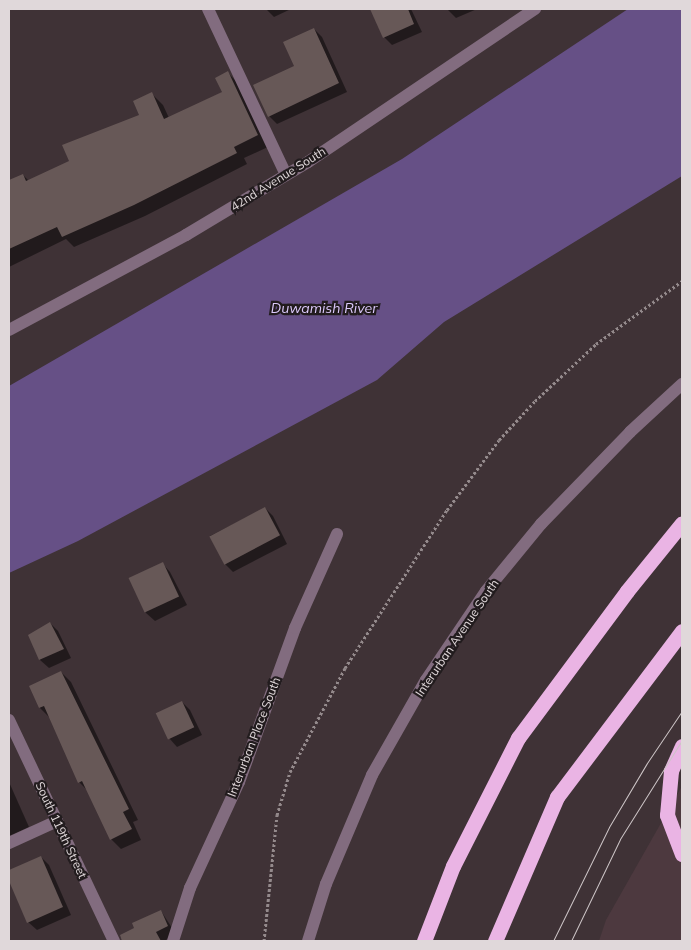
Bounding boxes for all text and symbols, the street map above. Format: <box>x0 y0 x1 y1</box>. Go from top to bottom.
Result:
street label: 42nd Avenue South <box>228 144 328 214</box>
water label: Duwamish River <box>271 300 377 316</box>
street label: Interurban Avenue South <box>412 577 502 699</box>
street label: Interurban Place South <box>225 675 283 799</box>
street label: South 119th Street <box>32 779 90 881</box>

